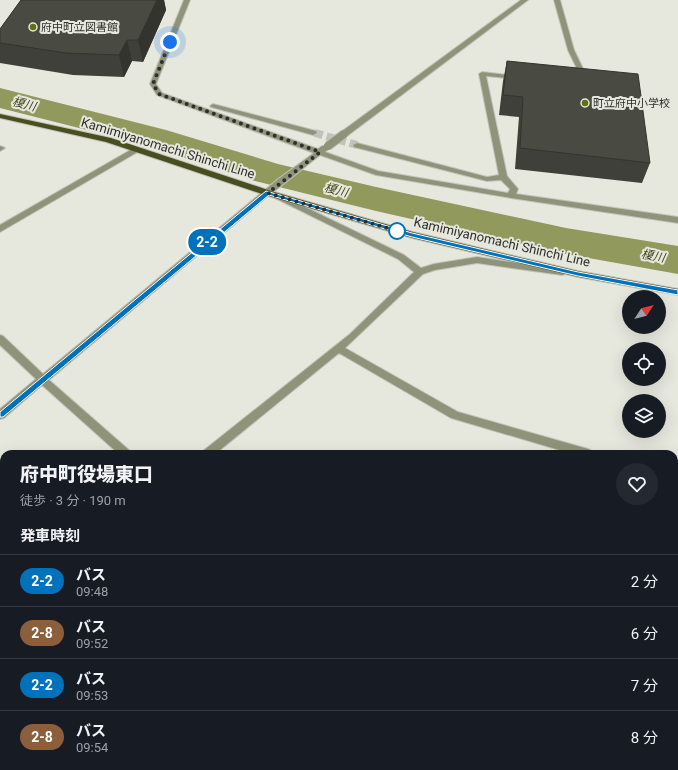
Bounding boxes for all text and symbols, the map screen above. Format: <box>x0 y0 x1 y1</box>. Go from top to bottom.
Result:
place label: 府中町立図書館 <box>41 21 118 34</box>
marker: 府中町立図書館 <box>28 22 38 32</box>
your location <box>160 32 180 52</box>
water label: 榎川 <box>11 94 39 114</box>
place label: 町立府中小学校 <box>593 97 670 110</box>
marker: 町立府中小学校 <box>580 98 590 108</box>
street label: Kamimiyanomachi Shinchi Line <box>79 114 257 182</box>
water label: 榎川 <box>323 180 351 200</box>
street label: Kamimiyanomachi Shinchi Line <box>412 214 592 270</box>
unlabelled marker <box>388 222 406 240</box>
line badge: 2-2 <box>184 229 230 255</box>
text: 2-2 <box>196 234 218 250</box>
water label: 榎川 <box>640 247 668 265</box>
north arrow <box>622 290 666 334</box>
map controls <box>622 290 666 438</box>
button: locate <box>622 342 666 386</box>
button: layers <box>622 394 666 438</box>
text: 府中町役場東口 <box>20 463 153 486</box>
button: heart <box>616 463 658 505</box>
text: 徒歩 · 3 分 · 190 m <box>20 493 126 508</box>
text: 発車時刻 <box>20 527 80 545</box>
text: バス <box>76 566 106 584</box>
text: 2-2 <box>31 573 53 589</box>
text: 2 分 <box>631 573 658 591</box>
text: 09:48 <box>76 584 108 599</box>
text: バス <box>76 618 106 636</box>
text: 2-8 <box>31 625 53 641</box>
text: 6 分 <box>631 625 658 643</box>
text: 09:52 <box>76 636 108 651</box>
text: バス <box>76 670 106 688</box>
text: 2-2 <box>31 677 53 693</box>
text: 7 分 <box>631 677 658 695</box>
text: 09:53 <box>76 688 108 703</box>
text: バス <box>76 722 106 740</box>
text: 2-8 <box>31 729 53 745</box>
text: 8 分 <box>631 729 658 747</box>
text: 09:54 <box>76 740 108 755</box>

